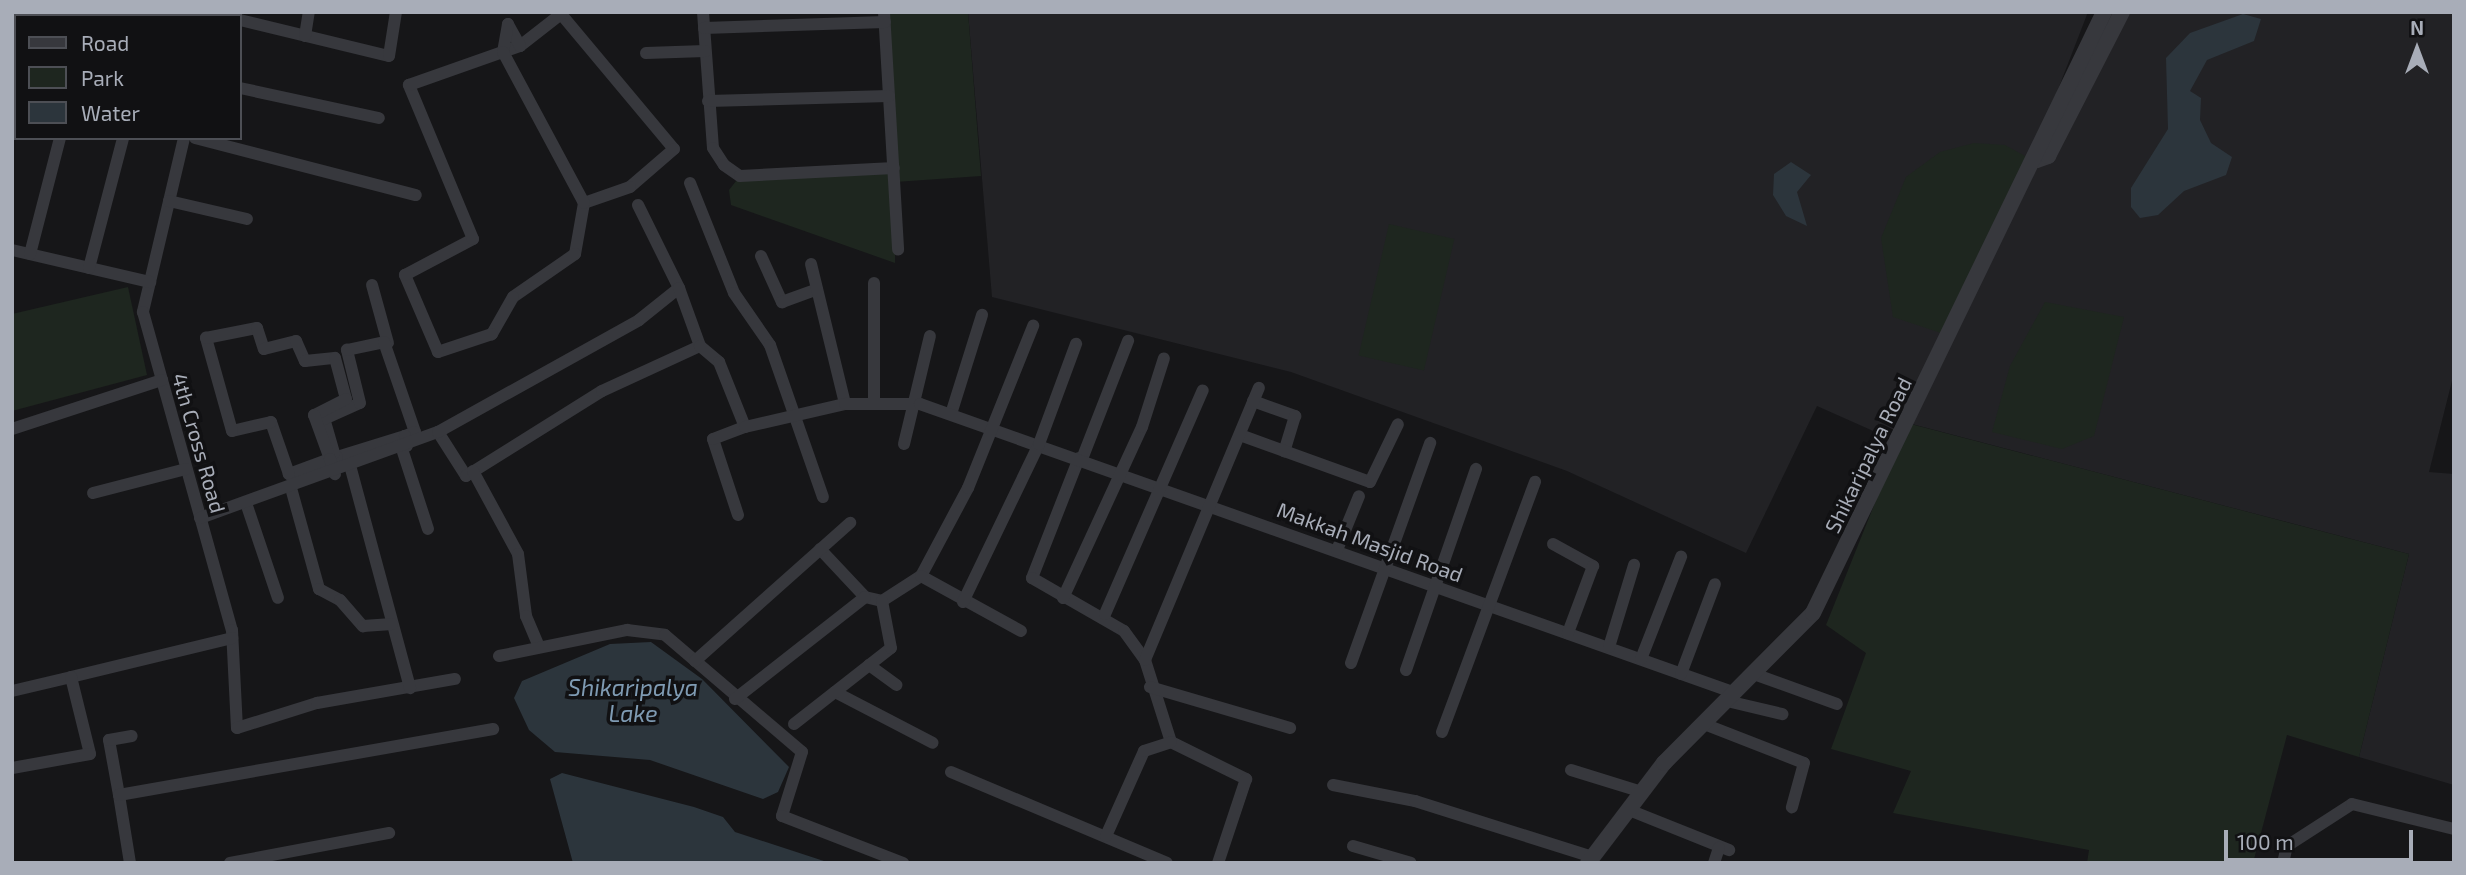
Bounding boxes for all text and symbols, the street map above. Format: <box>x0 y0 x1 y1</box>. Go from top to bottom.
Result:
legend <box>14 14 242 140</box>
north arrow <box>2382 14 2452 84</box>
text: N <box>2410 16 2424 39</box>
text: Road <box>81 30 129 55</box>
text: Park <box>81 65 124 90</box>
text: Water <box>81 100 140 125</box>
street label: 4th Cross Road <box>167 370 231 516</box>
street label: Shikaripalya Road <box>1819 373 1917 537</box>
street label: Makkah Masjid Road <box>1274 497 1466 587</box>
water label: Shikaripalya Lake <box>568 673 698 727</box>
scale bar <box>2228 816 2417 860</box>
text: 100 m <box>2237 829 2294 854</box>

